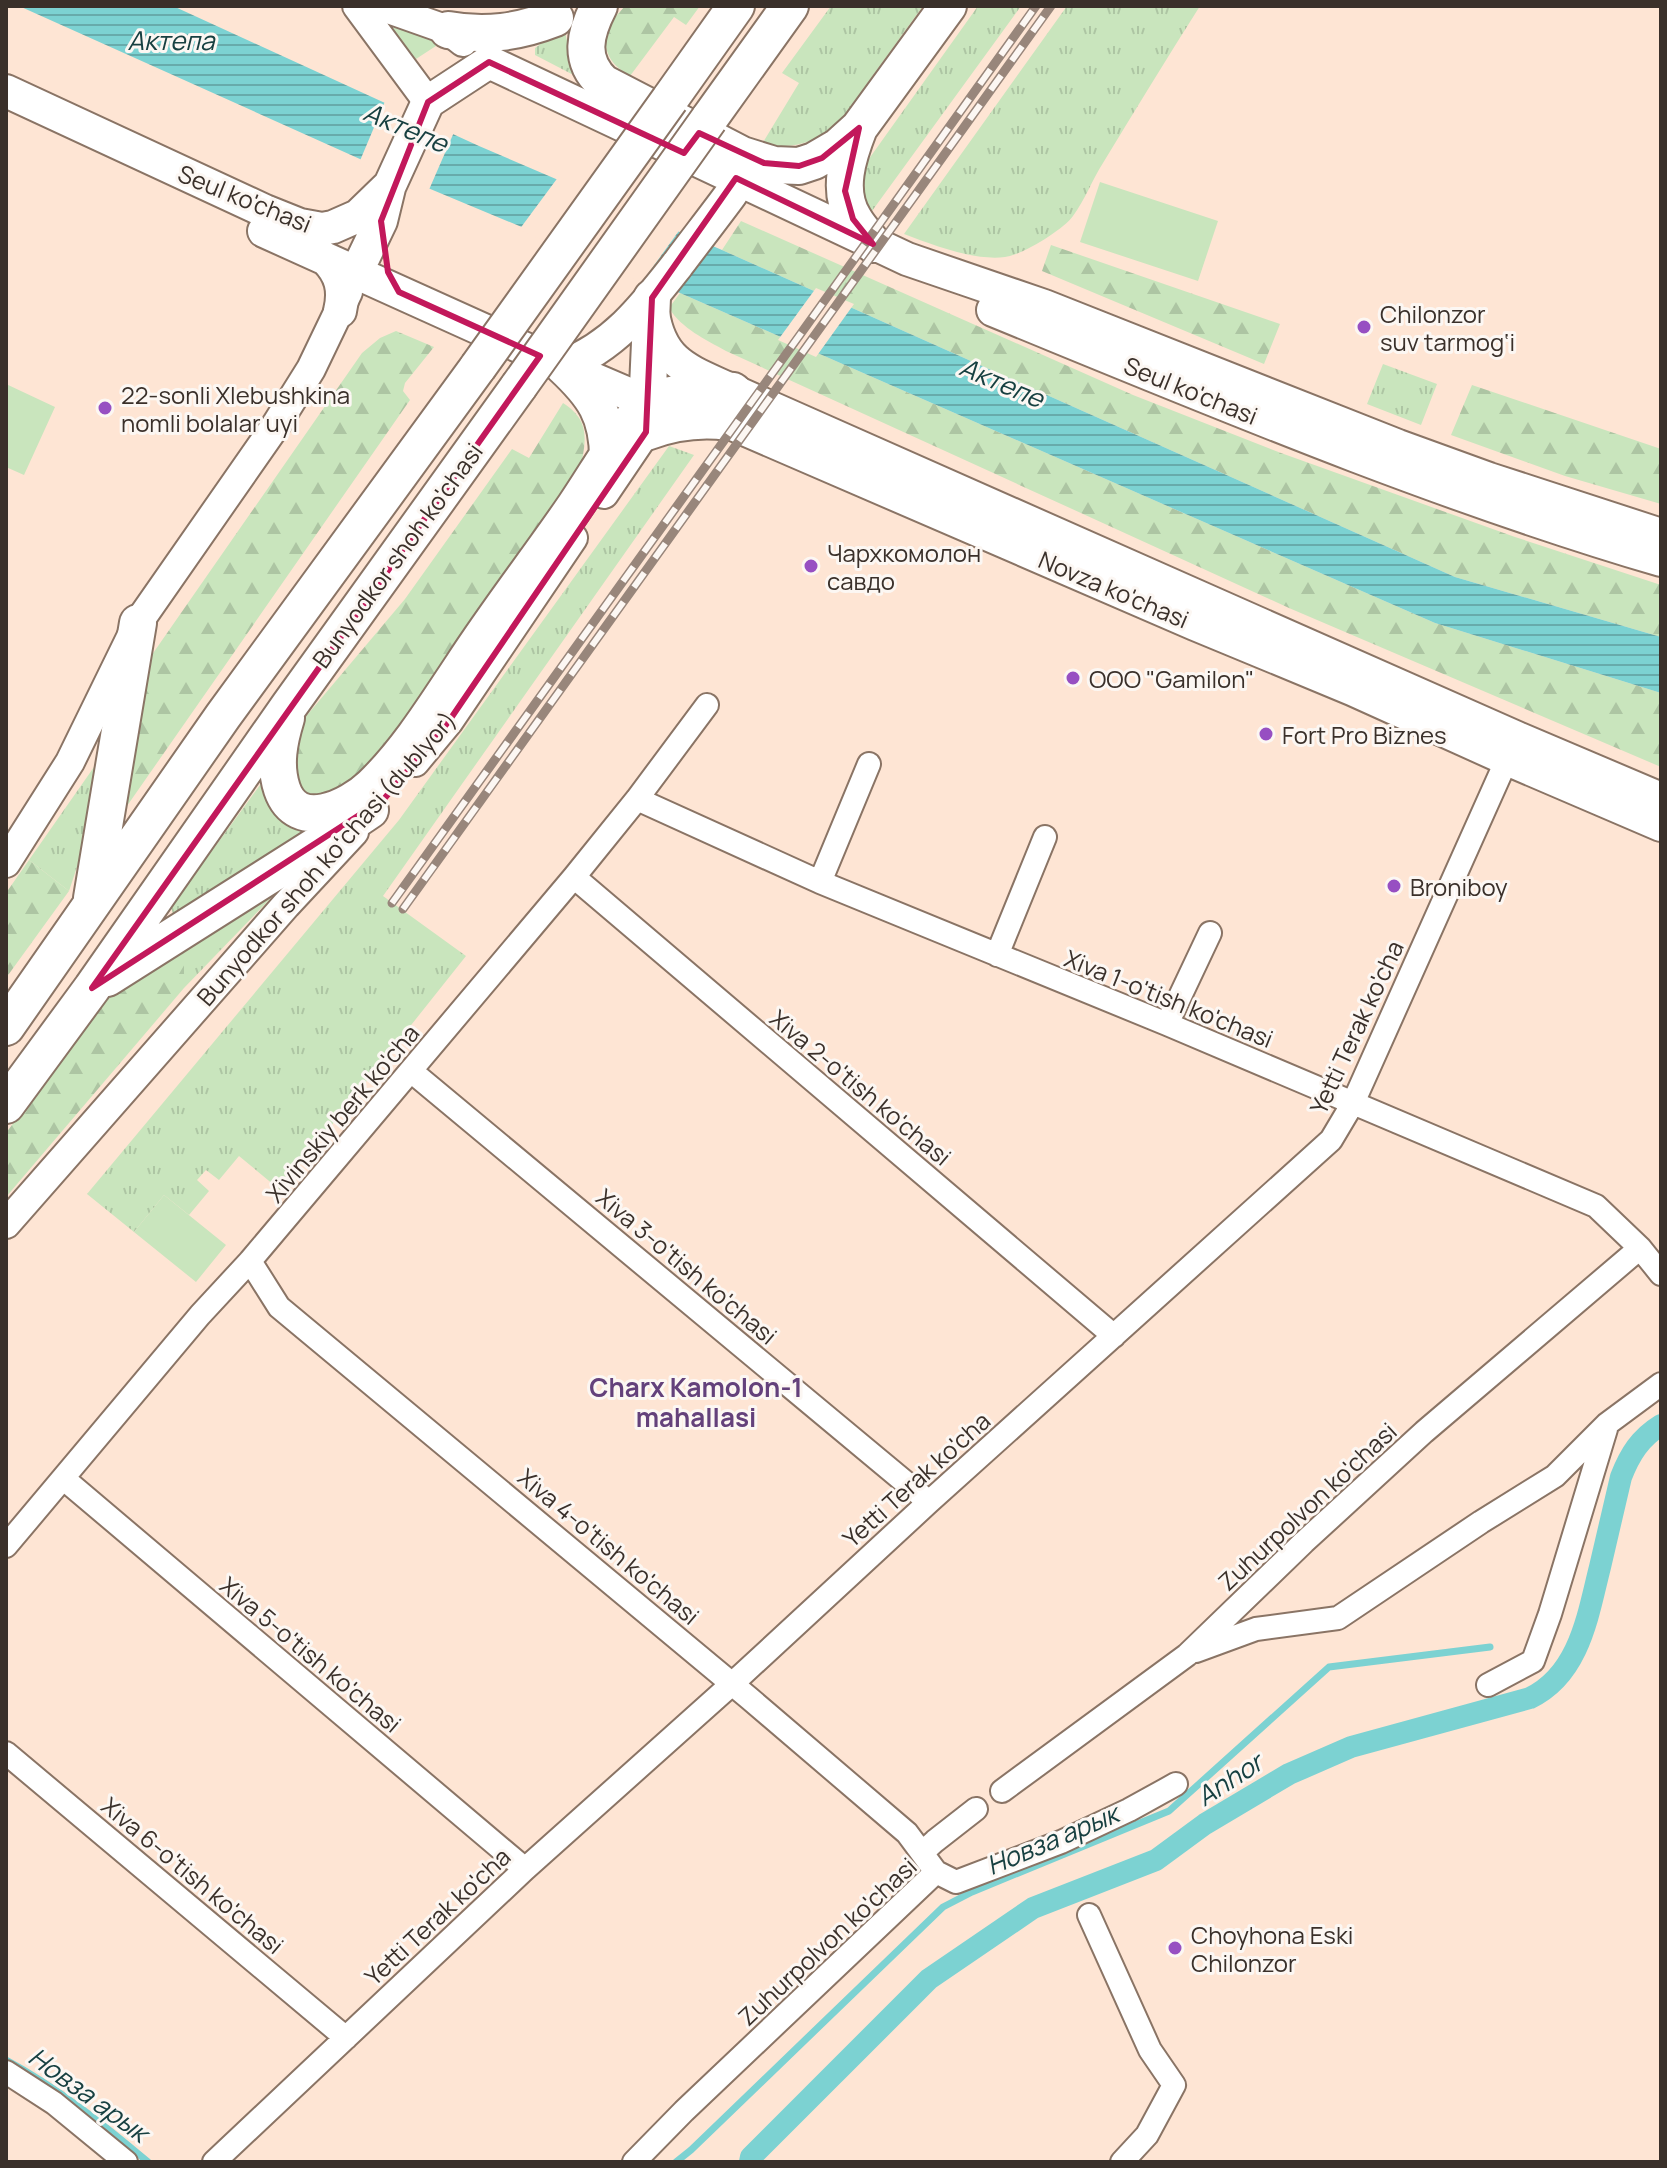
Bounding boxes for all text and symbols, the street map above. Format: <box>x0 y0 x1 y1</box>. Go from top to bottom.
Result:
water label: Актепа <box>128 22 216 58</box>
water label: Актепе <box>359 93 455 161</box>
street label: Seul ko'chasi <box>173 156 317 240</box>
place label: Chilonzor suv tarmog‘i <box>1380 297 1515 358</box>
marker: Chilonzor suv tarmog‘i <box>1355 318 1373 336</box>
water label: Актепе <box>955 348 1051 416</box>
street label: Seul ko'chasi <box>1119 348 1263 432</box>
place label: 22-sonli Xlebushkina nomli bolalar uyi <box>121 378 350 439</box>
marker: 22-sonli Xlebushkina nomli bolalar uyi <box>96 399 114 417</box>
street label: Bunyodkor shoh ko'chasi <box>304 436 490 674</box>
place label: Чархкомолон савдо <box>827 536 981 597</box>
street label: Novza ko'chasi <box>1034 543 1194 635</box>
marker: Чархкомолон савдо <box>802 557 820 575</box>
place label: ООО "Gamilon" <box>1089 662 1255 695</box>
marker: ООО "Gamilon" <box>1064 669 1082 687</box>
street label: Bunyodkor shoh koʻchasi (dublyor) <box>189 704 463 1012</box>
place label: Fort Pro Biznes <box>1282 718 1447 751</box>
marker: Fort Pro Biznes <box>1257 725 1275 743</box>
place label: Broniboy <box>1410 870 1508 903</box>
marker: Broniboy <box>1385 877 1403 895</box>
street label: Yetti Terak ko'cha <box>1301 935 1411 1119</box>
street label: Xiva 1-o'tish ko'chasi <box>1060 941 1278 1055</box>
street label: Xiva 2-o'tish ko'chasi <box>764 1002 958 1172</box>
street label: Xivinskiy berk ko'cha <box>258 1017 426 1209</box>
street label: Xiva 3-o'tish ko'chasi <box>590 1181 784 1351</box>
district label: Charx Kamolon-1 mahallasi <box>589 1369 803 1435</box>
street label: Yetti Terak ko'cha <box>835 1404 997 1554</box>
street label: Zuhurpolvon ko'chasi <box>1211 1415 1403 1597</box>
street label: Xiva 4-o'tish ko'chasi <box>511 1460 707 1632</box>
street label: Xiva 5-o'tish ko'chasi <box>214 1568 408 1740</box>
water label: Anhor <box>1189 1742 1272 1814</box>
street label: Xiva 6-o'tish ko'chasi <box>95 1789 291 1961</box>
water label: Новза арык <box>981 1793 1127 1883</box>
street label: Yetti Terak ko'cha <box>357 1840 517 1992</box>
street label: Zuhurpolvon ko'chasi <box>731 1850 923 2032</box>
place label: Choyhona Eski Chilonzor <box>1191 1918 1353 1979</box>
marker: Choyhona Eski Chilonzor <box>1166 1939 1184 1957</box>
water label: Новза арык <box>22 2038 160 2152</box>

